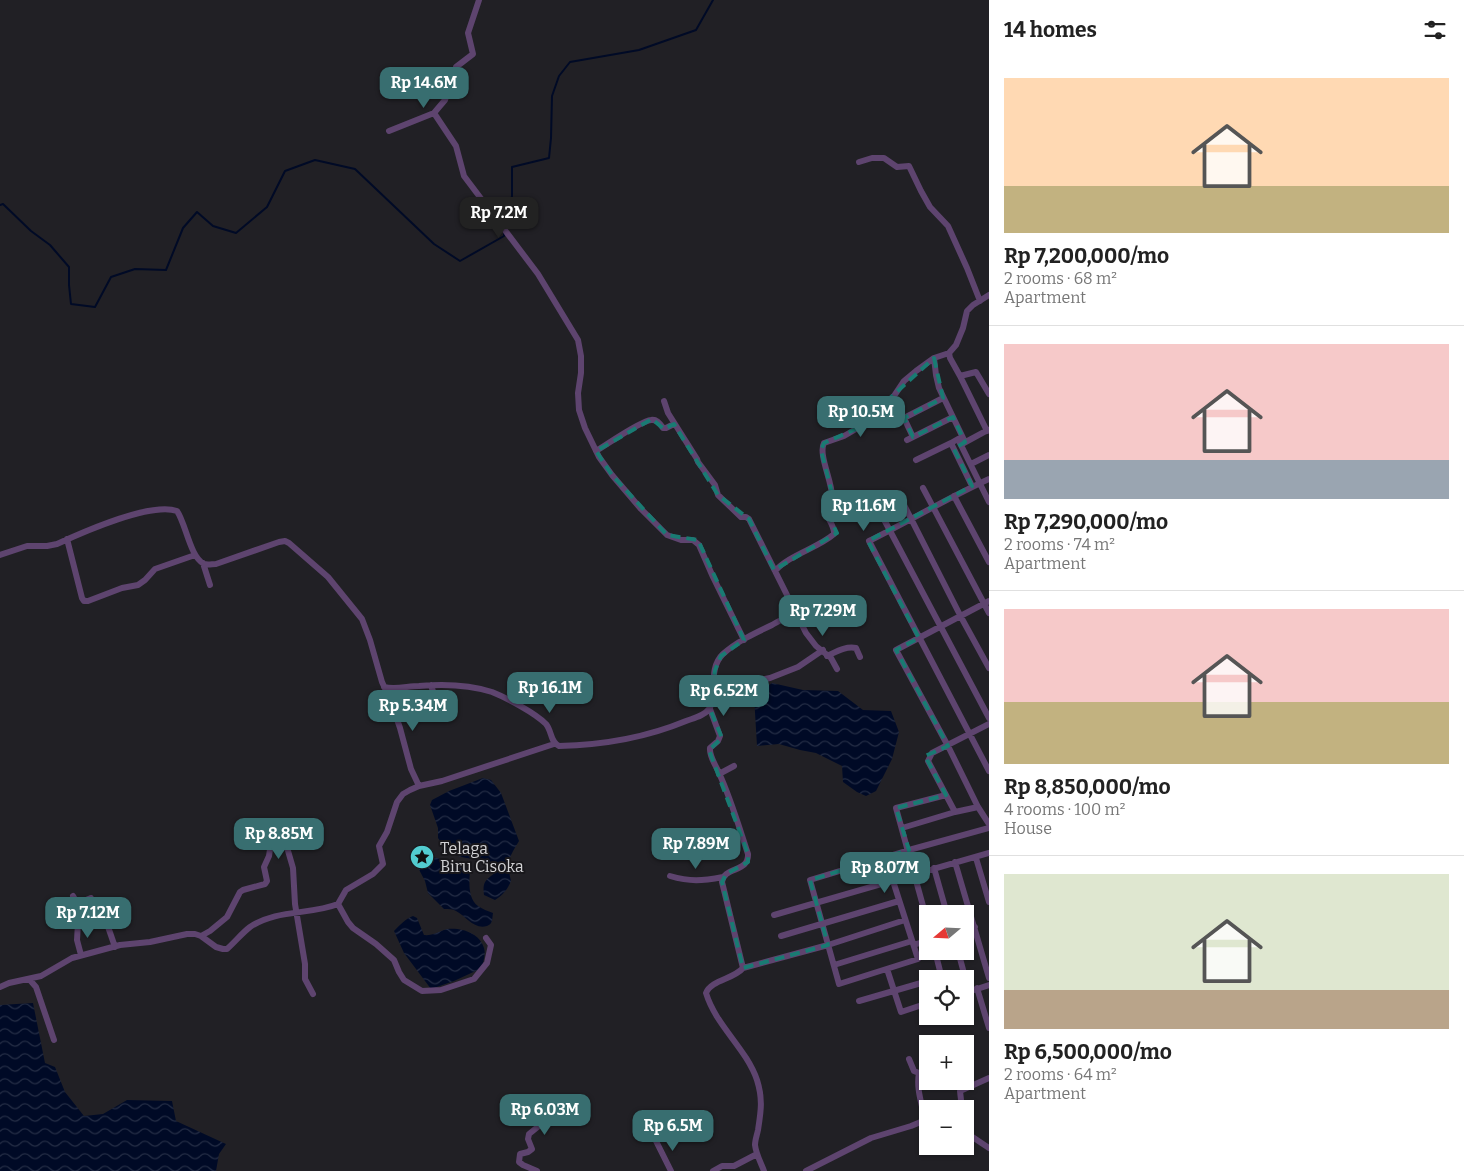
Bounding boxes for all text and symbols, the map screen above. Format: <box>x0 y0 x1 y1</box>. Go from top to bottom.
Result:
icon: filters <box>1421 16 1449 44</box>
text: 14 homes <box>1004 17 1097 43</box>
pin: Rp 14.6M <box>372 66 476 109</box>
text: Rp 14.6M <box>391 73 457 92</box>
icon: home <box>1182 111 1272 201</box>
pin: Rp 7.2M <box>453 196 545 239</box>
text: Rp 7.2M <box>471 203 528 222</box>
text: Rp 7,200,000/mo <box>1004 243 1169 269</box>
text: 2 rooms · 68 m² <box>1004 269 1117 288</box>
text: Apartment <box>1004 288 1086 307</box>
icon: home <box>1182 376 1272 466</box>
pin: Rp 10.5M <box>809 396 913 438</box>
text: Rp 10.5M <box>828 402 894 421</box>
pin: Rp 11.6M <box>812 490 916 532</box>
text: Rp 11.6M <box>832 496 896 515</box>
text: Rp 7,290,000/mo <box>1004 509 1168 535</box>
text: 2 rooms · 74 m² <box>1004 535 1115 554</box>
text: Apartment <box>1004 554 1086 573</box>
pin: Rp 7.29M <box>771 594 875 637</box>
text: Rp 7.29M <box>790 601 856 620</box>
icon: home <box>1182 641 1272 731</box>
pin: Rp 16.1M <box>498 672 602 714</box>
pin: Rp 6.52M <box>672 674 776 717</box>
text: Rp 16.1M <box>518 678 582 697</box>
text: Rp 6.52M <box>690 681 758 700</box>
pin: Rp 5.34M <box>361 690 465 732</box>
text: Rp 5.34M <box>379 696 447 715</box>
text: Rp 8,850,000/mo <box>1004 774 1171 800</box>
text: 4 rooms · 100 m² <box>1004 800 1125 819</box>
pin: Rp 8.85M <box>227 818 331 860</box>
text: House <box>1004 819 1052 838</box>
text: Rp 8.85M <box>245 824 313 843</box>
pin: Rp 7.89M <box>644 828 748 870</box>
text: Rp 7.89M <box>662 834 730 853</box>
place label: Telaga Biru Cisoka <box>440 839 524 876</box>
place icon: Telaga Biru Cisoka <box>409 844 435 870</box>
pin: Rp 8.07M <box>833 852 937 894</box>
text: Rp 8.07M <box>851 858 919 877</box>
pin: Rp 7.12M <box>36 896 140 939</box>
text: Rp 7.12M <box>56 903 120 922</box>
north arrow <box>919 905 974 960</box>
map controls <box>919 905 974 1155</box>
icon: home <box>1182 906 1272 996</box>
button: locate <box>919 970 974 1025</box>
button: + <box>919 1035 974 1090</box>
text: Rp 6,500,000/mo <box>1004 1039 1172 1065</box>
text: 2 rooms · 64 m² <box>1004 1065 1117 1084</box>
text: Apartment <box>1004 1084 1086 1103</box>
pin: Rp 6.03M <box>493 1094 597 1136</box>
text: Rp 6.03M <box>511 1100 579 1119</box>
button: − <box>919 1100 974 1155</box>
pin: Rp 6.5M <box>627 1110 719 1152</box>
text: Rp 6.5M <box>643 1116 703 1135</box>

